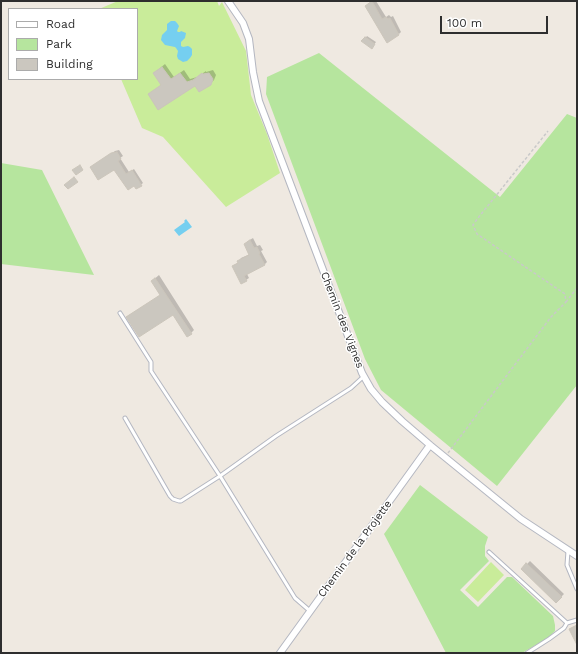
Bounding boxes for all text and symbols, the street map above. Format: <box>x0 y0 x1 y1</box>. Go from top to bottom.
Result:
legend <box>8 8 138 80</box>
scale bar <box>442 8 550 34</box>
text: 100 m <box>447 16 482 30</box>
text: Road <box>46 17 75 31</box>
text: Park <box>46 37 72 51</box>
text: Building <box>46 57 93 71</box>
street label: Chemin des Vignes <box>318 270 366 370</box>
street label: Chemin de la Projette <box>315 498 395 600</box>

